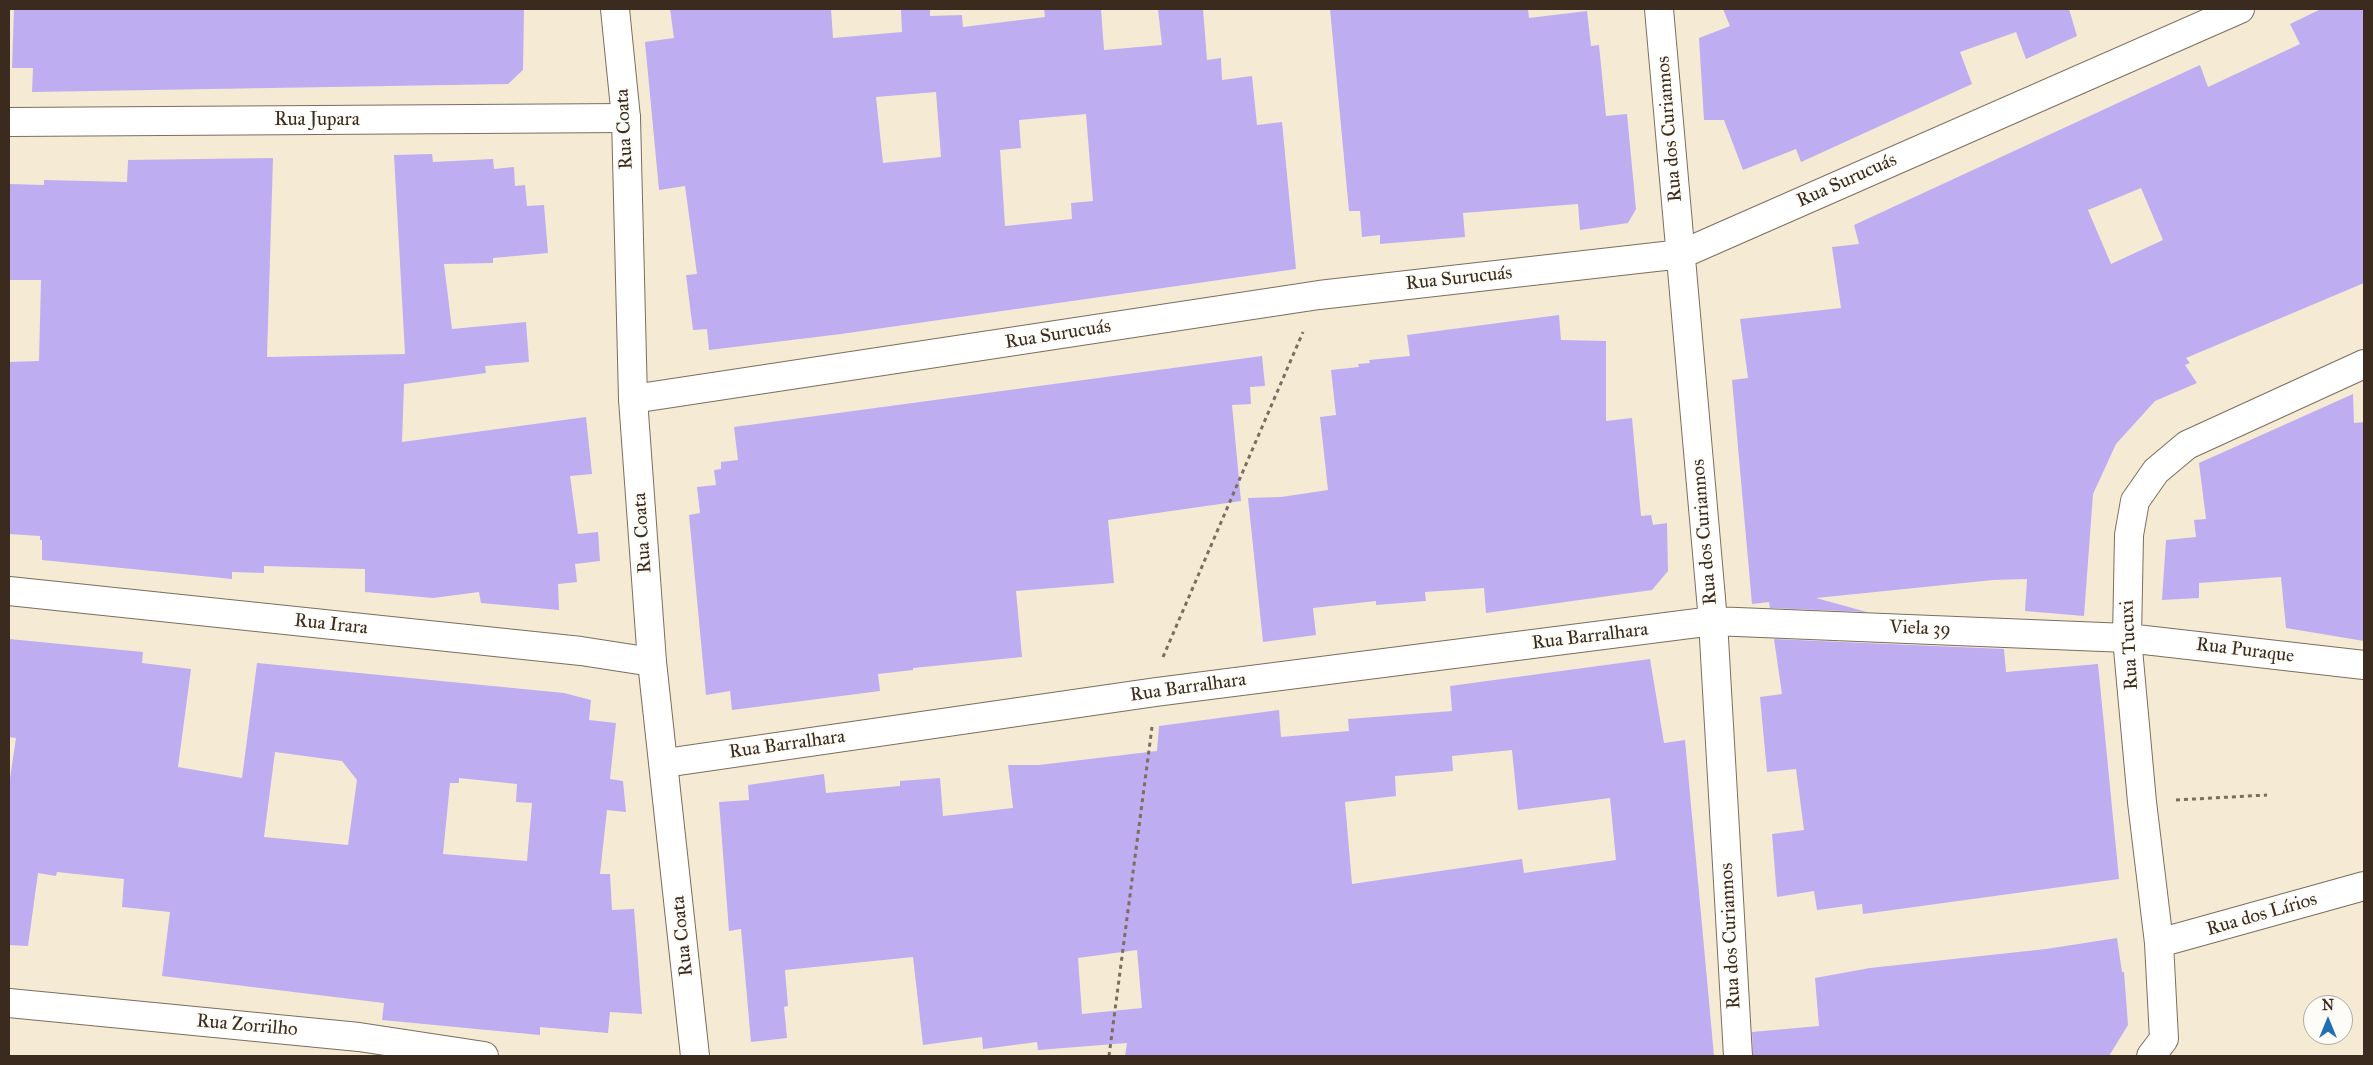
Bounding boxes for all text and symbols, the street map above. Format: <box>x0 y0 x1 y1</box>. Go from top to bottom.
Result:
street label: Rua dos Curiannos <box>1652 55 1688 203</box>
street label: Rua Coata <box>611 88 639 170</box>
street label: Rua Jupara <box>274 109 360 131</box>
street label: Rua Surucuás <box>1794 149 1900 213</box>
street label: Rua Surucuás <box>1405 262 1513 296</box>
street label: Rua Surucuás <box>1003 315 1113 355</box>
street label: Rua dos Curiannos <box>1687 458 1723 606</box>
street label: Rua Coata <box>629 492 657 574</box>
street label: Rua Tucuxi <box>2116 599 2144 691</box>
street label: Rua Irara <box>293 610 369 640</box>
street label: Viela 39 <box>1889 617 1951 641</box>
street label: Rua Barralhara <box>1530 619 1650 655</box>
street label: Rua Puraque <box>2195 634 2295 668</box>
street label: Rua Barralhara <box>1128 669 1248 707</box>
street label: Rua Barralhara <box>727 726 847 764</box>
street label: Rua dos Curiannos <box>1716 862 1746 1010</box>
street label: Rua dos Lírios <box>2204 888 2320 942</box>
street label: Rua Coata <box>667 895 699 977</box>
north arrow <box>2303 995 2353 1045</box>
text: N <box>2322 997 2334 1014</box>
street label: Rua Zorrilho <box>195 1010 299 1042</box>

